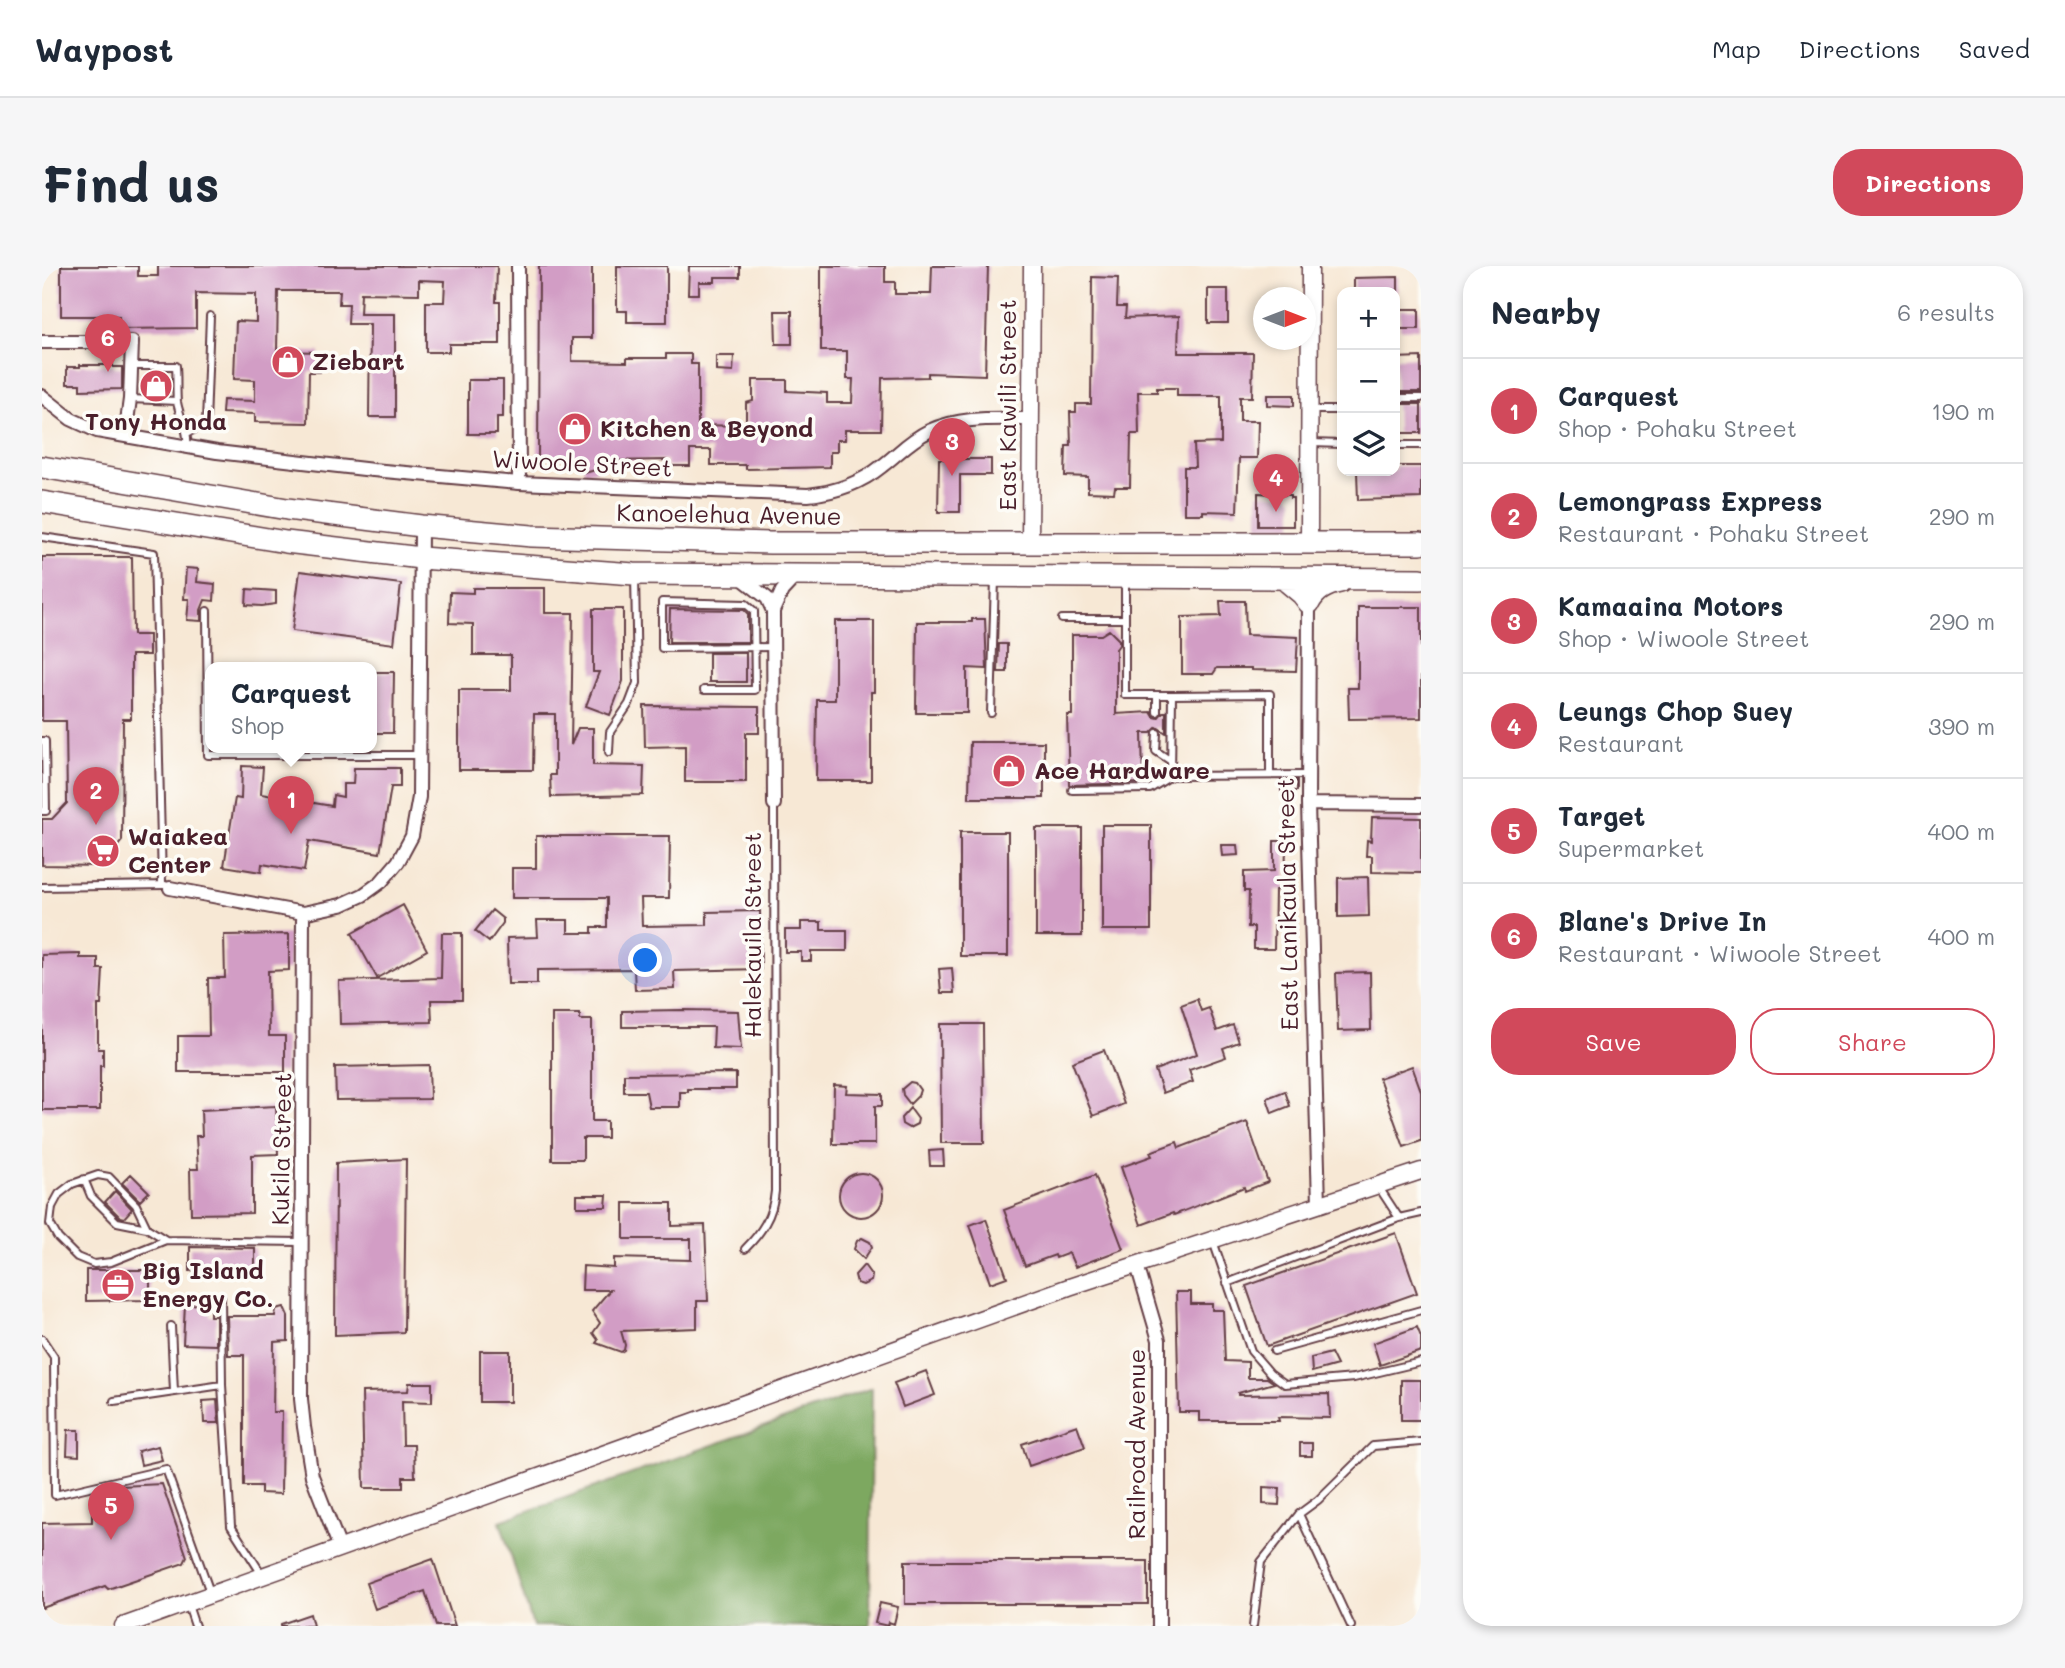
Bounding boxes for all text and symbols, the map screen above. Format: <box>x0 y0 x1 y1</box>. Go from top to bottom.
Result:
text: Waypost <box>35 27 173 70</box>
text: Map <box>1712 33 1761 64</box>
text: Directions <box>1799 33 1921 64</box>
text: Saved <box>1959 33 2030 64</box>
button: Directions <box>1833 149 2023 216</box>
text: Find us <box>42 151 220 214</box>
north arrow <box>1253 287 1316 350</box>
map controls <box>1337 287 1400 476</box>
button: + <box>1337 287 1400 350</box>
text: Nearby <box>1491 292 1601 332</box>
text: 6 results <box>1897 297 1995 327</box>
street label: East Kawili Street <box>991 299 1022 511</box>
pin: 6 <box>85 314 131 372</box>
shop icon: Ziebart <box>269 343 307 381</box>
place label: Ziebart <box>312 345 405 376</box>
button: − <box>1337 350 1400 413</box>
shop icon: Tony Honda <box>137 367 175 405</box>
text: Carquest <box>1558 379 1679 413</box>
text: 1 <box>1509 396 1519 426</box>
text: 190 m <box>1931 396 1995 426</box>
place label: Tony Honda <box>85 405 227 436</box>
shop icon: Kitchen & Beyond <box>556 410 594 448</box>
place label: Kitchen & Beyond <box>600 412 813 443</box>
button: layers <box>1337 413 1400 476</box>
text: Shop · Pohaku Street <box>1558 413 1797 443</box>
pin: 3 <box>929 418 975 476</box>
street label: Wiwoole Street <box>491 442 673 483</box>
pin: 4 <box>1253 454 1299 512</box>
text: Lemongrass Express <box>1558 484 1822 518</box>
street label: Kanoelehua Avenue <box>616 496 842 531</box>
text: 2 <box>1508 501 1520 531</box>
text: 290 m <box>1929 501 1995 531</box>
text: Restaurant · Pohaku Street <box>1558 518 1869 548</box>
text: Kamaaina Motors <box>1558 589 1783 623</box>
text: 3 <box>1507 606 1521 636</box>
text: 290 m <box>1929 606 1995 636</box>
text: Shop · Wiwoole Street <box>1558 623 1809 653</box>
popup <box>205 662 377 753</box>
text: Carquest <box>231 676 351 710</box>
text: Leungs Chop Suey <box>1558 694 1793 728</box>
text: Shop <box>231 710 284 740</box>
text: 4 <box>1507 711 1521 741</box>
text: 390 m <box>1928 711 1995 741</box>
text: Restaurant <box>1558 728 1684 758</box>
shop icon: Ace Hardware <box>990 752 1028 790</box>
place label: Ace Hardware <box>1034 754 1210 785</box>
pin: 2 <box>73 767 119 825</box>
pin: 1 <box>268 776 314 834</box>
street label: East Lanikaula Street <box>1269 777 1304 1031</box>
text: Target <box>1558 799 1645 833</box>
text: 5 <box>1507 816 1521 846</box>
text: 400 m <box>1927 816 1995 846</box>
place label: Waiakea Center <box>128 820 228 879</box>
supermarket icon: Waiakea Center <box>84 832 122 870</box>
street label: Halekauila Street <box>736 832 767 1038</box>
text: Supermarket <box>1558 833 1704 863</box>
text: Blane's Drive In <box>1558 904 1766 938</box>
text: 6 <box>1507 921 1521 951</box>
text: 400 m <box>1927 921 1995 951</box>
text: Restaurant · Wiwoole Street <box>1558 938 1882 968</box>
your location <box>628 943 662 977</box>
button: Save <box>1491 1008 1736 1075</box>
button: Share <box>1750 1008 1995 1075</box>
street label: Kukila Street <box>264 1072 297 1226</box>
place label: Big Island Energy Co. <box>142 1254 274 1313</box>
office icon: Big Island Energy Co. <box>99 1266 137 1304</box>
street label: Railroad Avenue <box>1120 1349 1151 1539</box>
pin: 5 <box>88 1482 134 1540</box>

